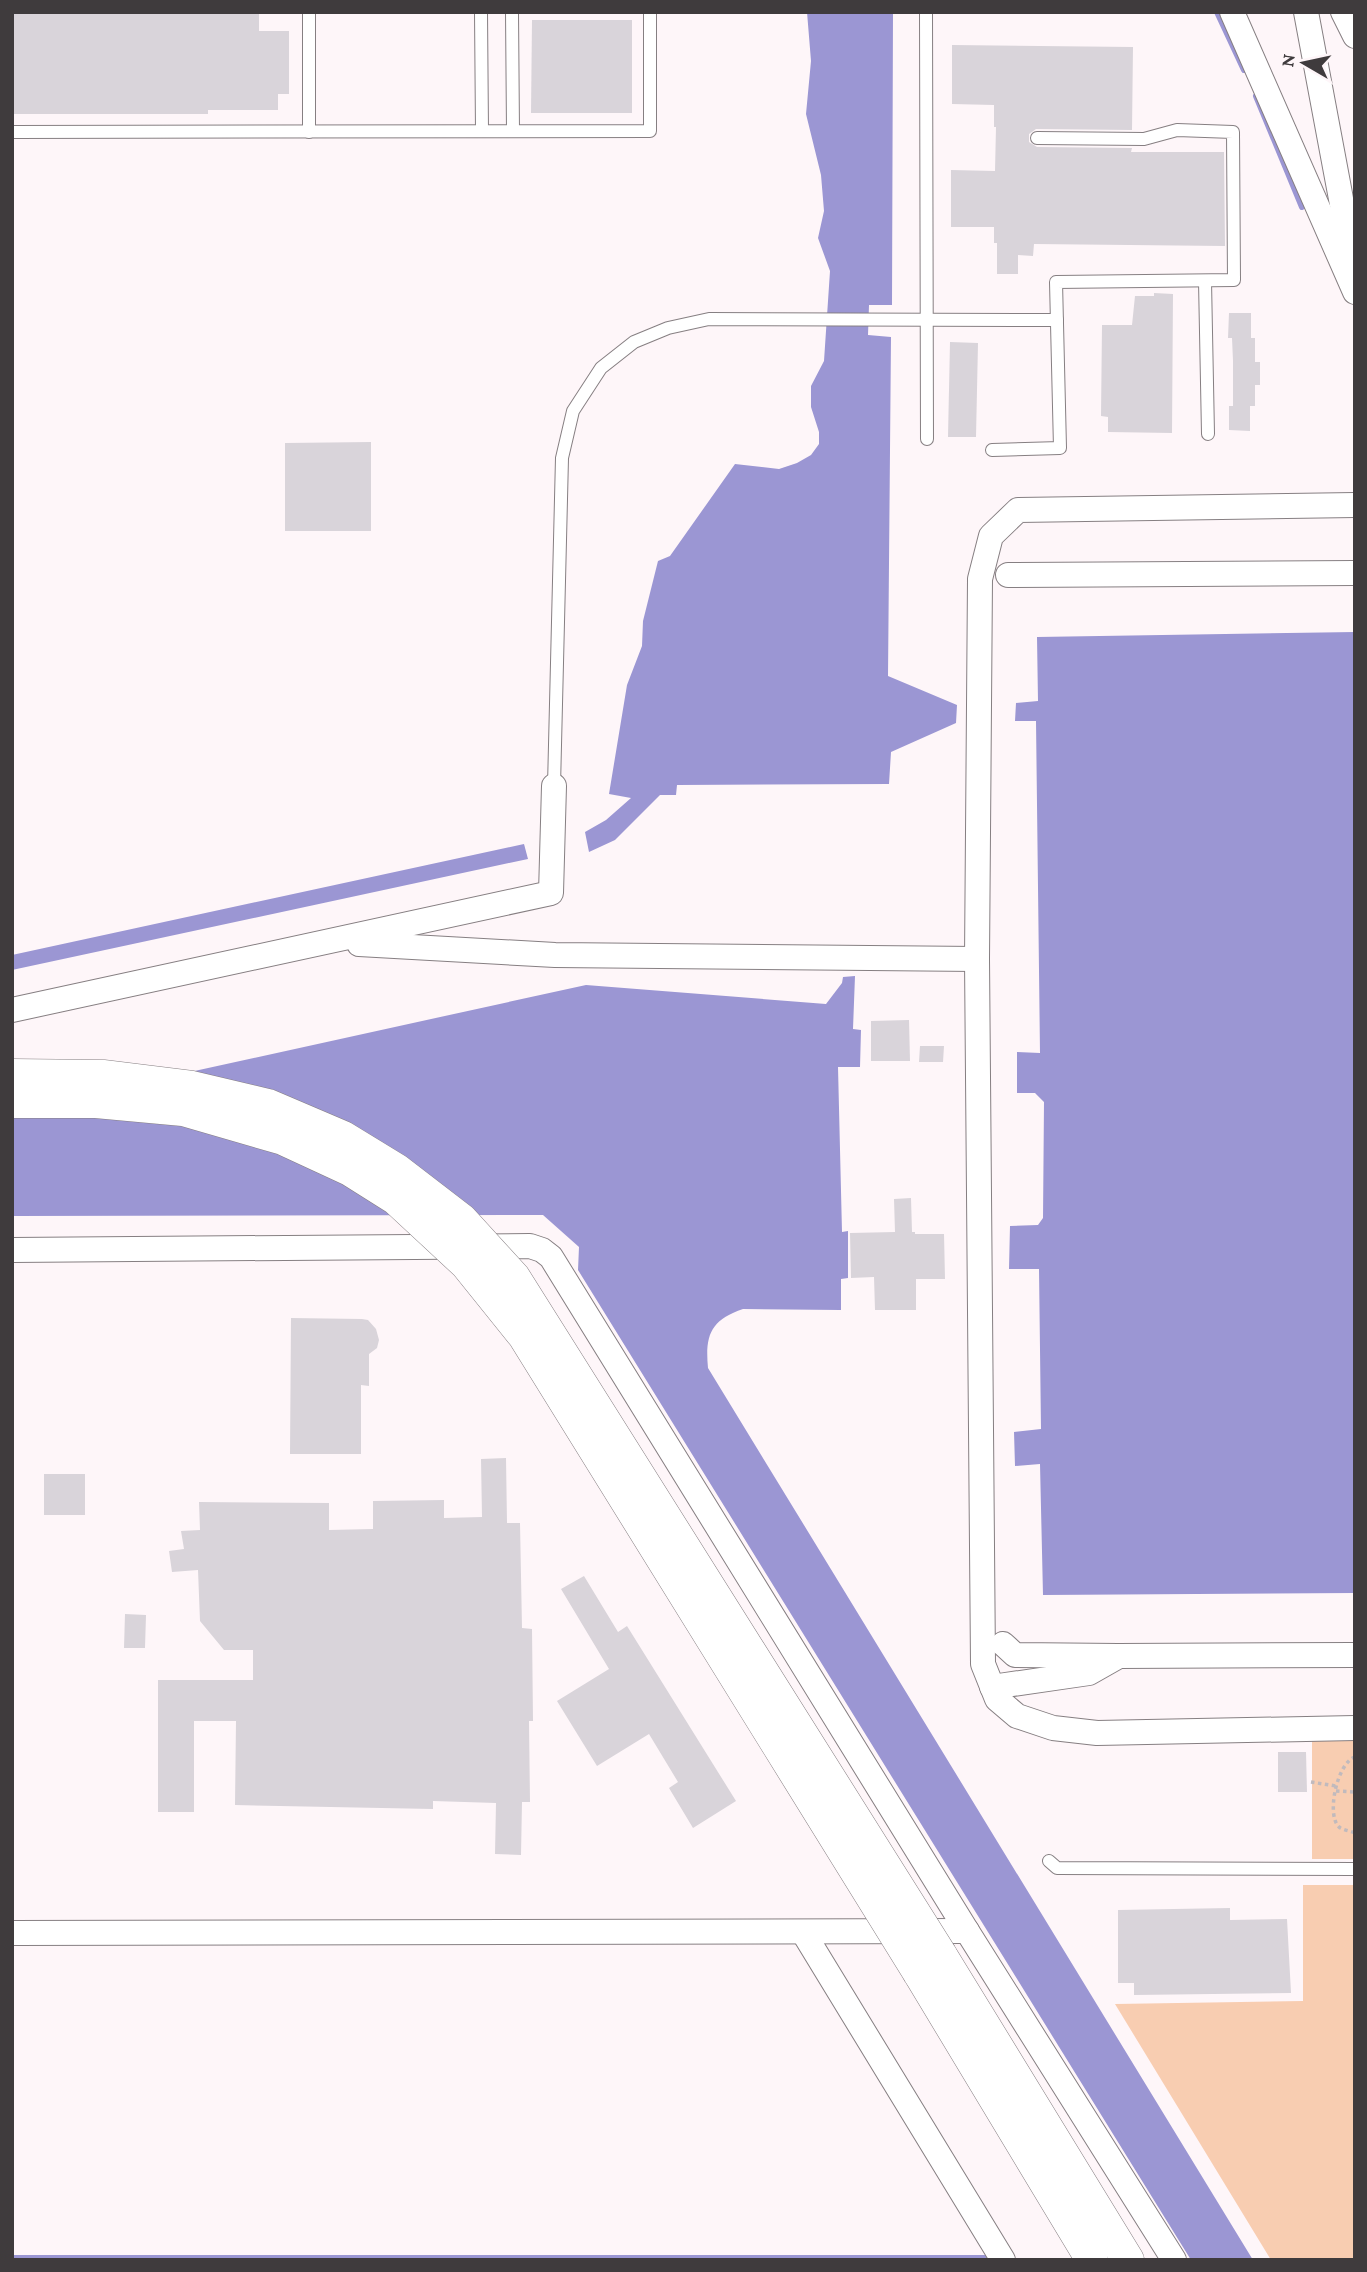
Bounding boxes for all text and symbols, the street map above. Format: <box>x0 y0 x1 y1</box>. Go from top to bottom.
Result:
north arrow <box>1269 28 1339 98</box>
text: N <box>1276 52 1299 68</box>

